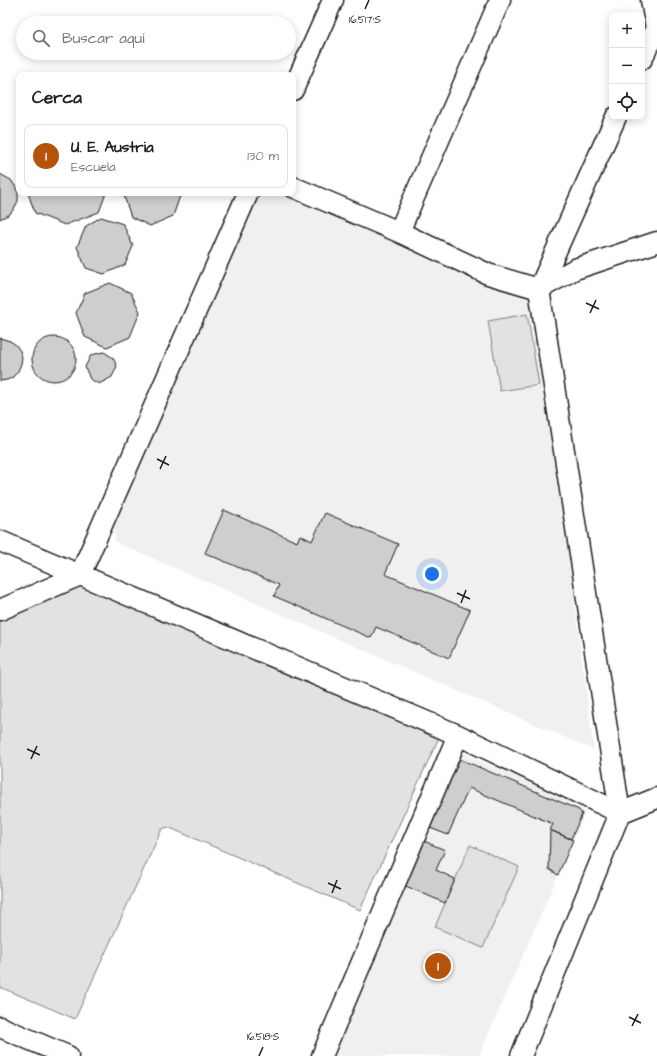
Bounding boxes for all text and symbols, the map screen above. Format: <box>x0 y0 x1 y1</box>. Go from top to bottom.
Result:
map controls <box>609 12 645 120</box>
button: + <box>609 12 645 48</box>
text: 16.517°S <box>349 13 382 27</box>
search box <box>16 16 296 60</box>
icon: search <box>30 27 52 49</box>
text: Buscar aquí <box>62 28 144 49</box>
button: − <box>609 48 645 84</box>
button: locate <box>609 84 645 120</box>
text: Cerca <box>32 86 82 110</box>
text: U. E. Austria <box>71 137 154 158</box>
text: 1 <box>45 147 47 165</box>
text: 130 m <box>247 147 279 165</box>
text: Escuela <box>71 158 116 176</box>
your location <box>422 564 442 584</box>
pin: 1 <box>425 951 451 981</box>
text: 16.518°S <box>247 1030 280 1044</box>

